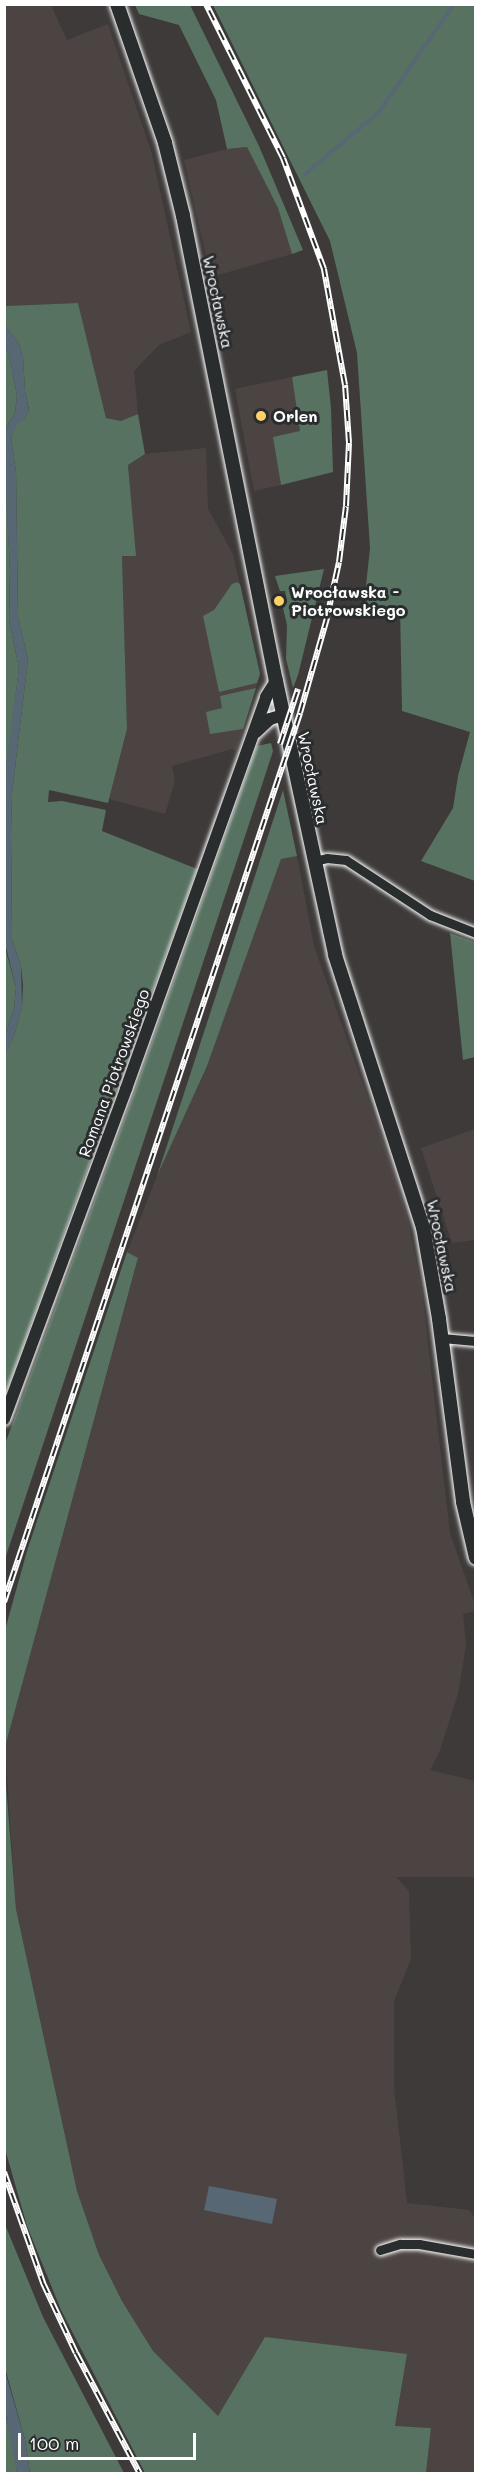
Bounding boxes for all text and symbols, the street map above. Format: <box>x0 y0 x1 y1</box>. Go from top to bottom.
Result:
street label: Wrocławska <box>199 254 237 350</box>
place label: Orlen <box>273 406 317 426</box>
marker: Orlen <box>254 409 268 423</box>
place label: Wrocławska - Piotrowskiego <box>291 582 405 620</box>
marker: Wrocławska - Piotrowskiego <box>272 594 286 608</box>
street label: Wrocławska <box>294 730 332 826</box>
street label: Romana Piotrowskiego <box>75 986 153 1160</box>
street label: Wrocławska <box>423 1198 461 1294</box>
scale bar <box>21 2421 200 2459</box>
text: 100 m <box>29 2431 79 2455</box>

